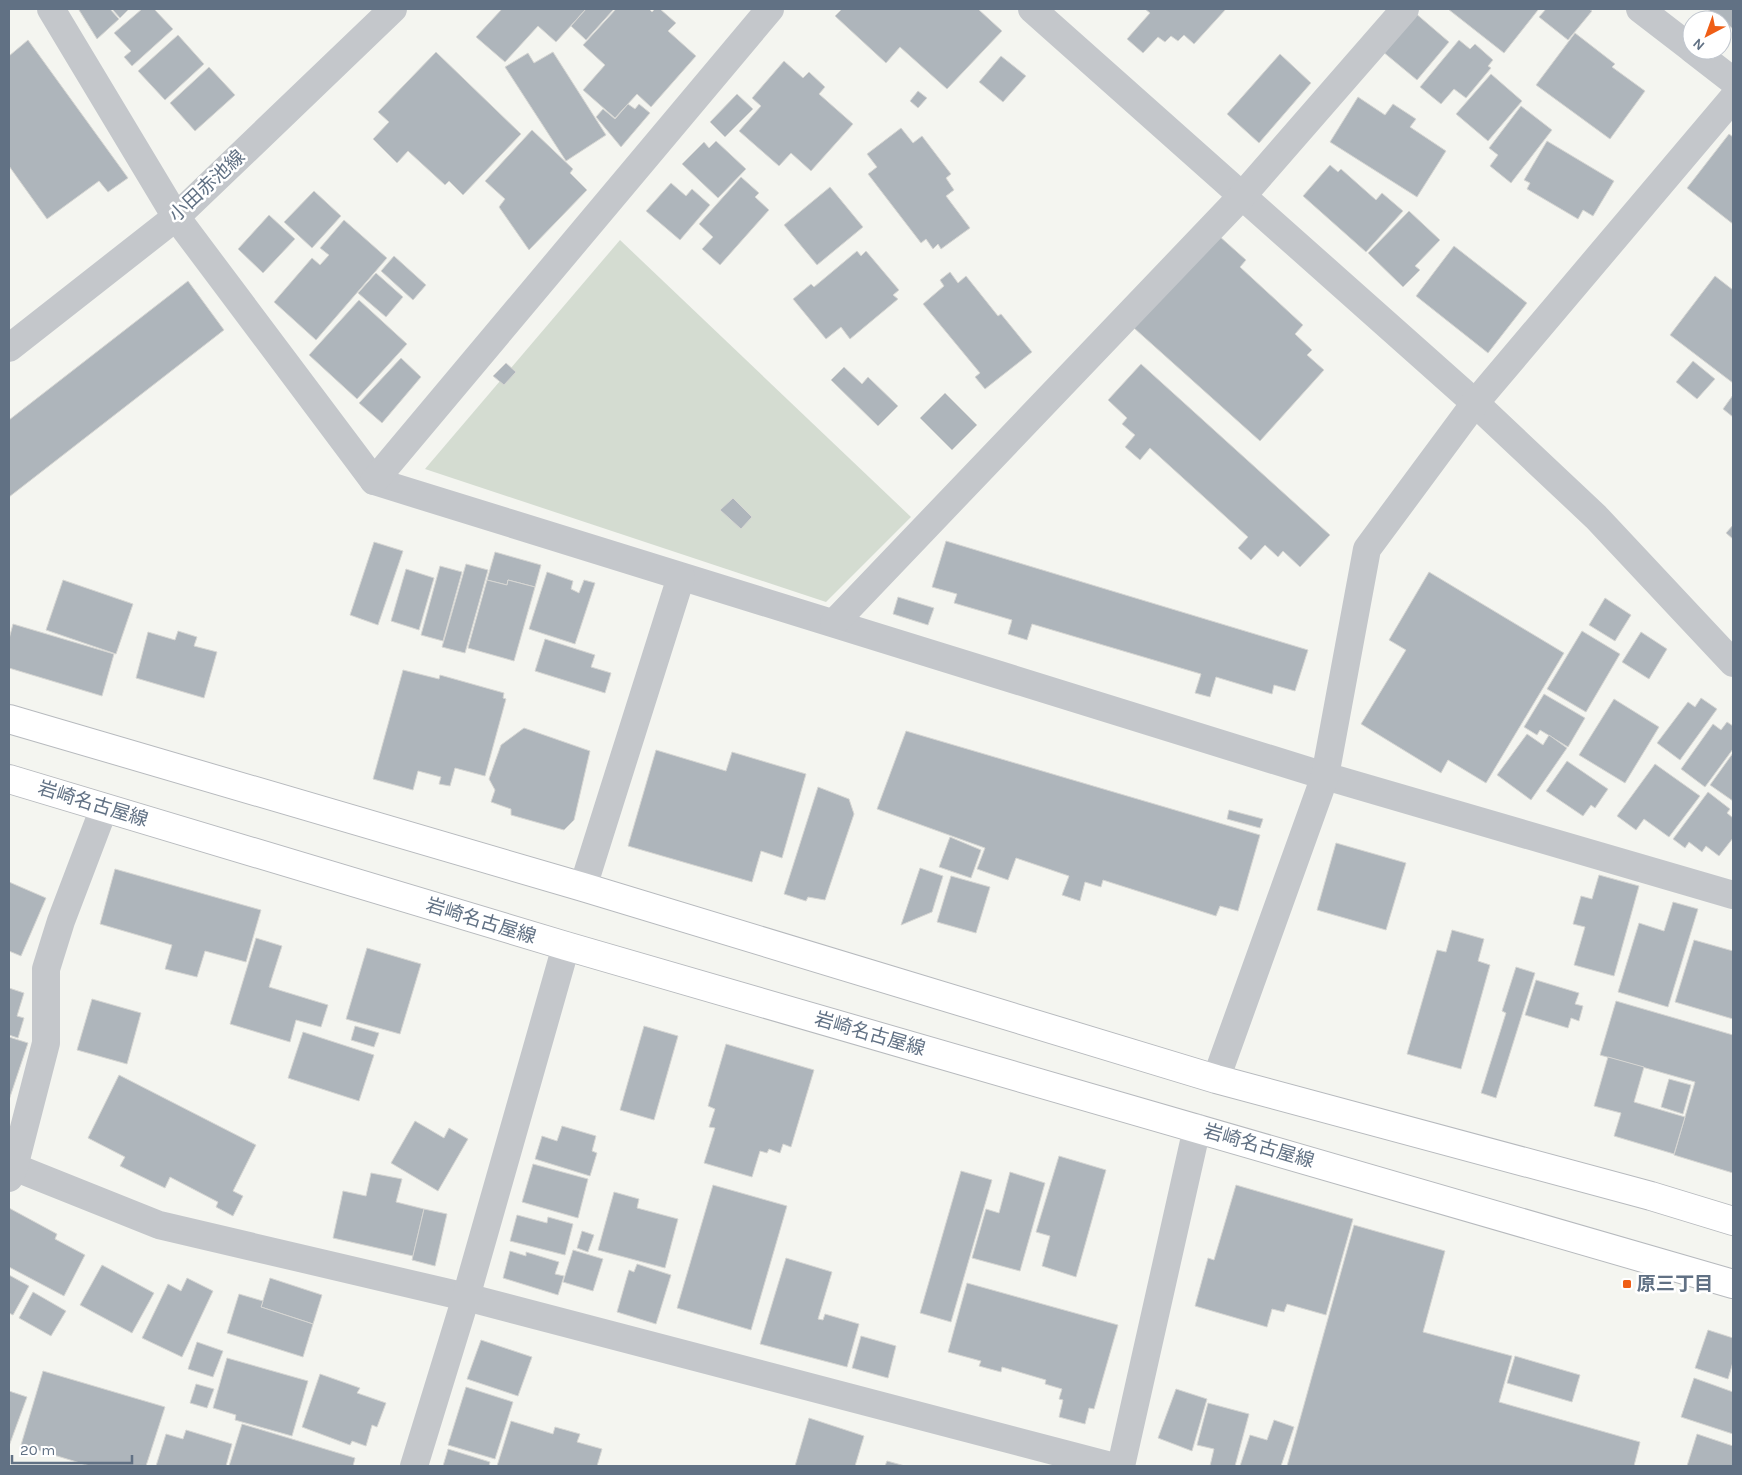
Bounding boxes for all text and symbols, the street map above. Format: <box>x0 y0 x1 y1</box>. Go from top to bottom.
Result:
north arrow <box>1682 10 1732 60</box>
text: N <box>1689 35 1708 54</box>
street label: 小田赤池線 <box>165 146 249 226</box>
street label: 岩崎名古屋線 <box>35 777 151 831</box>
street label: 岩崎名古屋線 <box>423 894 539 948</box>
street label: 岩崎名古屋線 <box>812 1008 928 1060</box>
street label: 岩崎名古屋線 <box>1201 1120 1317 1172</box>
place label: 原三丁目 <box>1637 1273 1713 1295</box>
marker: 原三丁目 <box>1621 1278 1633 1290</box>
scale bar <box>12 1432 132 1464</box>
text: 20 m <box>20 1441 55 1459</box>

